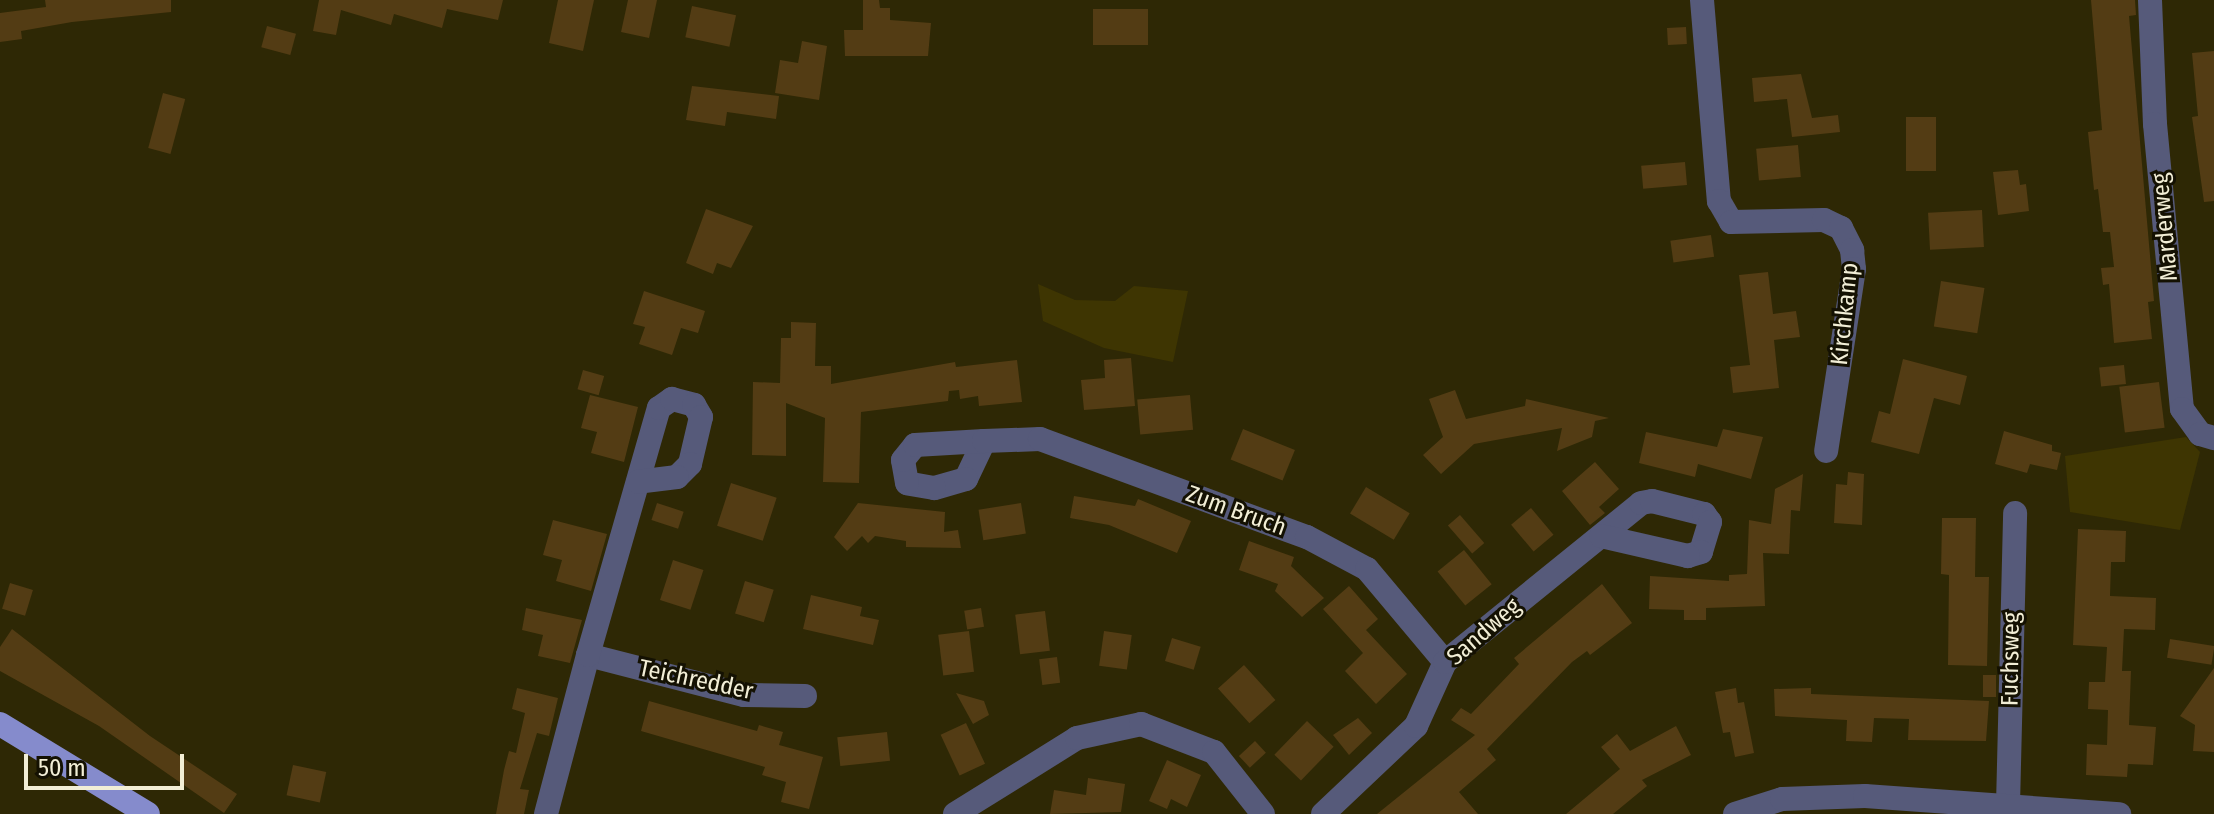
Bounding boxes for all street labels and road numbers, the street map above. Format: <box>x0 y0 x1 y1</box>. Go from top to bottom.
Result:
street label: Marderweg <box>2146 172 2184 282</box>
street label: Kirchkamp <box>1825 261 1865 367</box>
street label: Zum Bruch <box>1182 480 1290 542</box>
street label: Sandweg <box>1441 592 1527 672</box>
street label: Fuchsweg <box>1996 612 2026 706</box>
street label: Teichredder <box>636 654 756 706</box>

